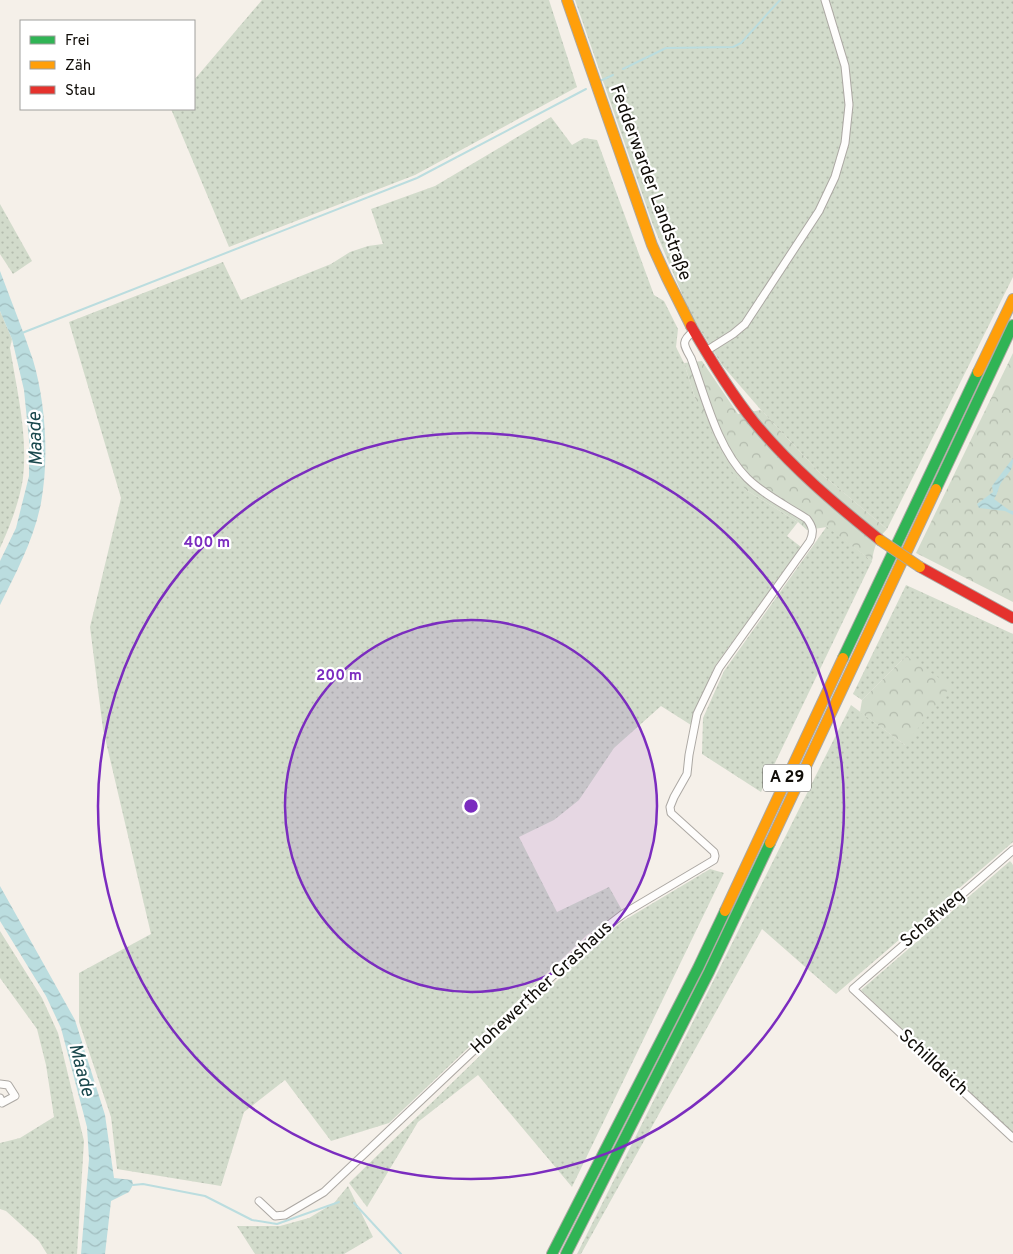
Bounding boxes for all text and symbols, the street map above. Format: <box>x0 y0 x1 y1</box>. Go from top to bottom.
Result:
legend <box>20 20 195 110</box>
text: Frei <box>65 32 90 51</box>
text: Zäh <box>65 57 91 76</box>
text: Stau <box>65 82 96 101</box>
street label: Fedderwarder Landstraße <box>604 82 696 284</box>
water label: Maade <box>23 411 49 466</box>
text: 400 m <box>184 534 230 553</box>
text: 200 m <box>316 667 362 686</box>
road number: A 29 <box>763 764 811 791</box>
centre of rings <box>462 797 480 815</box>
street label: Schafweg <box>896 885 970 953</box>
street label: Hohewerther Grashaus <box>466 916 618 1060</box>
street label: Schilldeich <box>893 1025 973 1101</box>
water label: Maade <box>62 1041 100 1099</box>

